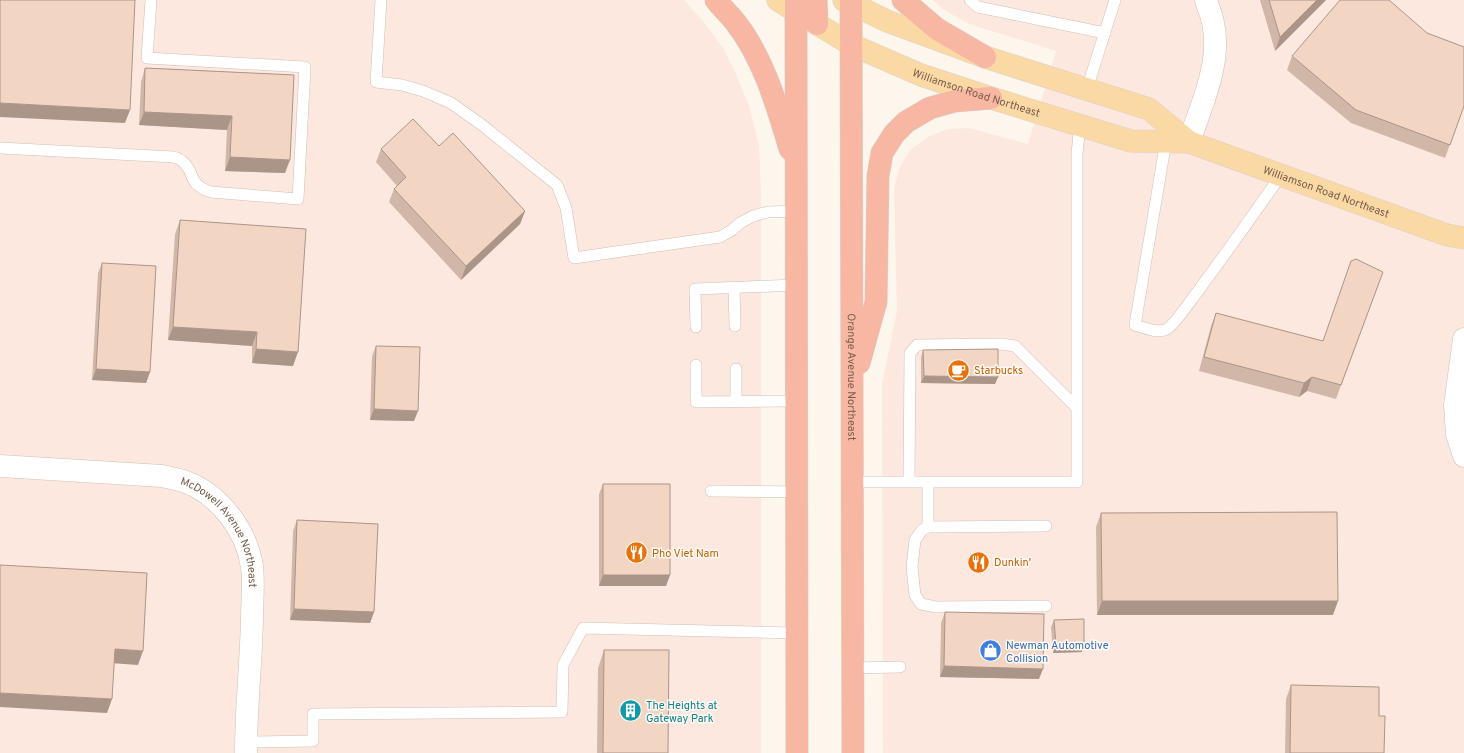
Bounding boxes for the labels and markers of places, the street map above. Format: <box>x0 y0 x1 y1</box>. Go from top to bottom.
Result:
cafe icon: Starbucks <box>945 357 971 383</box>
place label: Starbucks <box>974 364 1023 378</box>
restaurant icon: Pho Viet Nam <box>624 540 650 566</box>
place label: Pho Viet Nam <box>652 547 719 561</box>
restaurant icon: Dunkin' <box>966 549 992 575</box>
place label: Dunkin' <box>994 556 1031 570</box>
shop icon: Newman Automotive Collision <box>977 638 1003 664</box>
place label: Newman Automotive Collision <box>1006 639 1109 666</box>
building icon: The Heights at Gateway Park <box>617 698 643 724</box>
place label: The Heights at Gateway Park <box>646 699 718 726</box>

